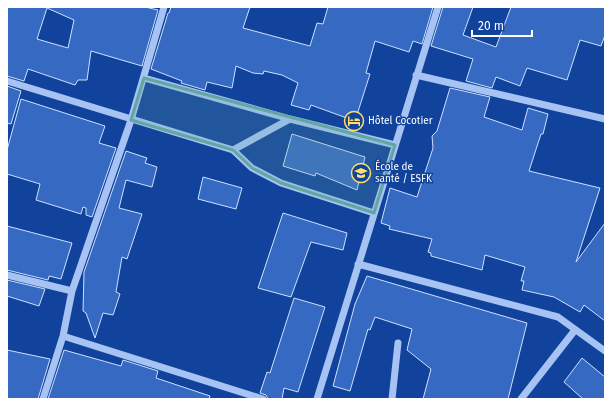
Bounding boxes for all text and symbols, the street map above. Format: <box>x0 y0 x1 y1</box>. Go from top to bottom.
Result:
scale bar <box>472 12 532 38</box>
text: 20 m <box>478 19 504 33</box>
hotel icon: Hôtel Cocotier <box>343 110 365 132</box>
place label: Hôtel Cocotier <box>368 115 433 127</box>
place label: École de santé / ESFK <box>375 159 432 185</box>
school or university icon: École de santé / ESFK <box>350 162 372 184</box>

